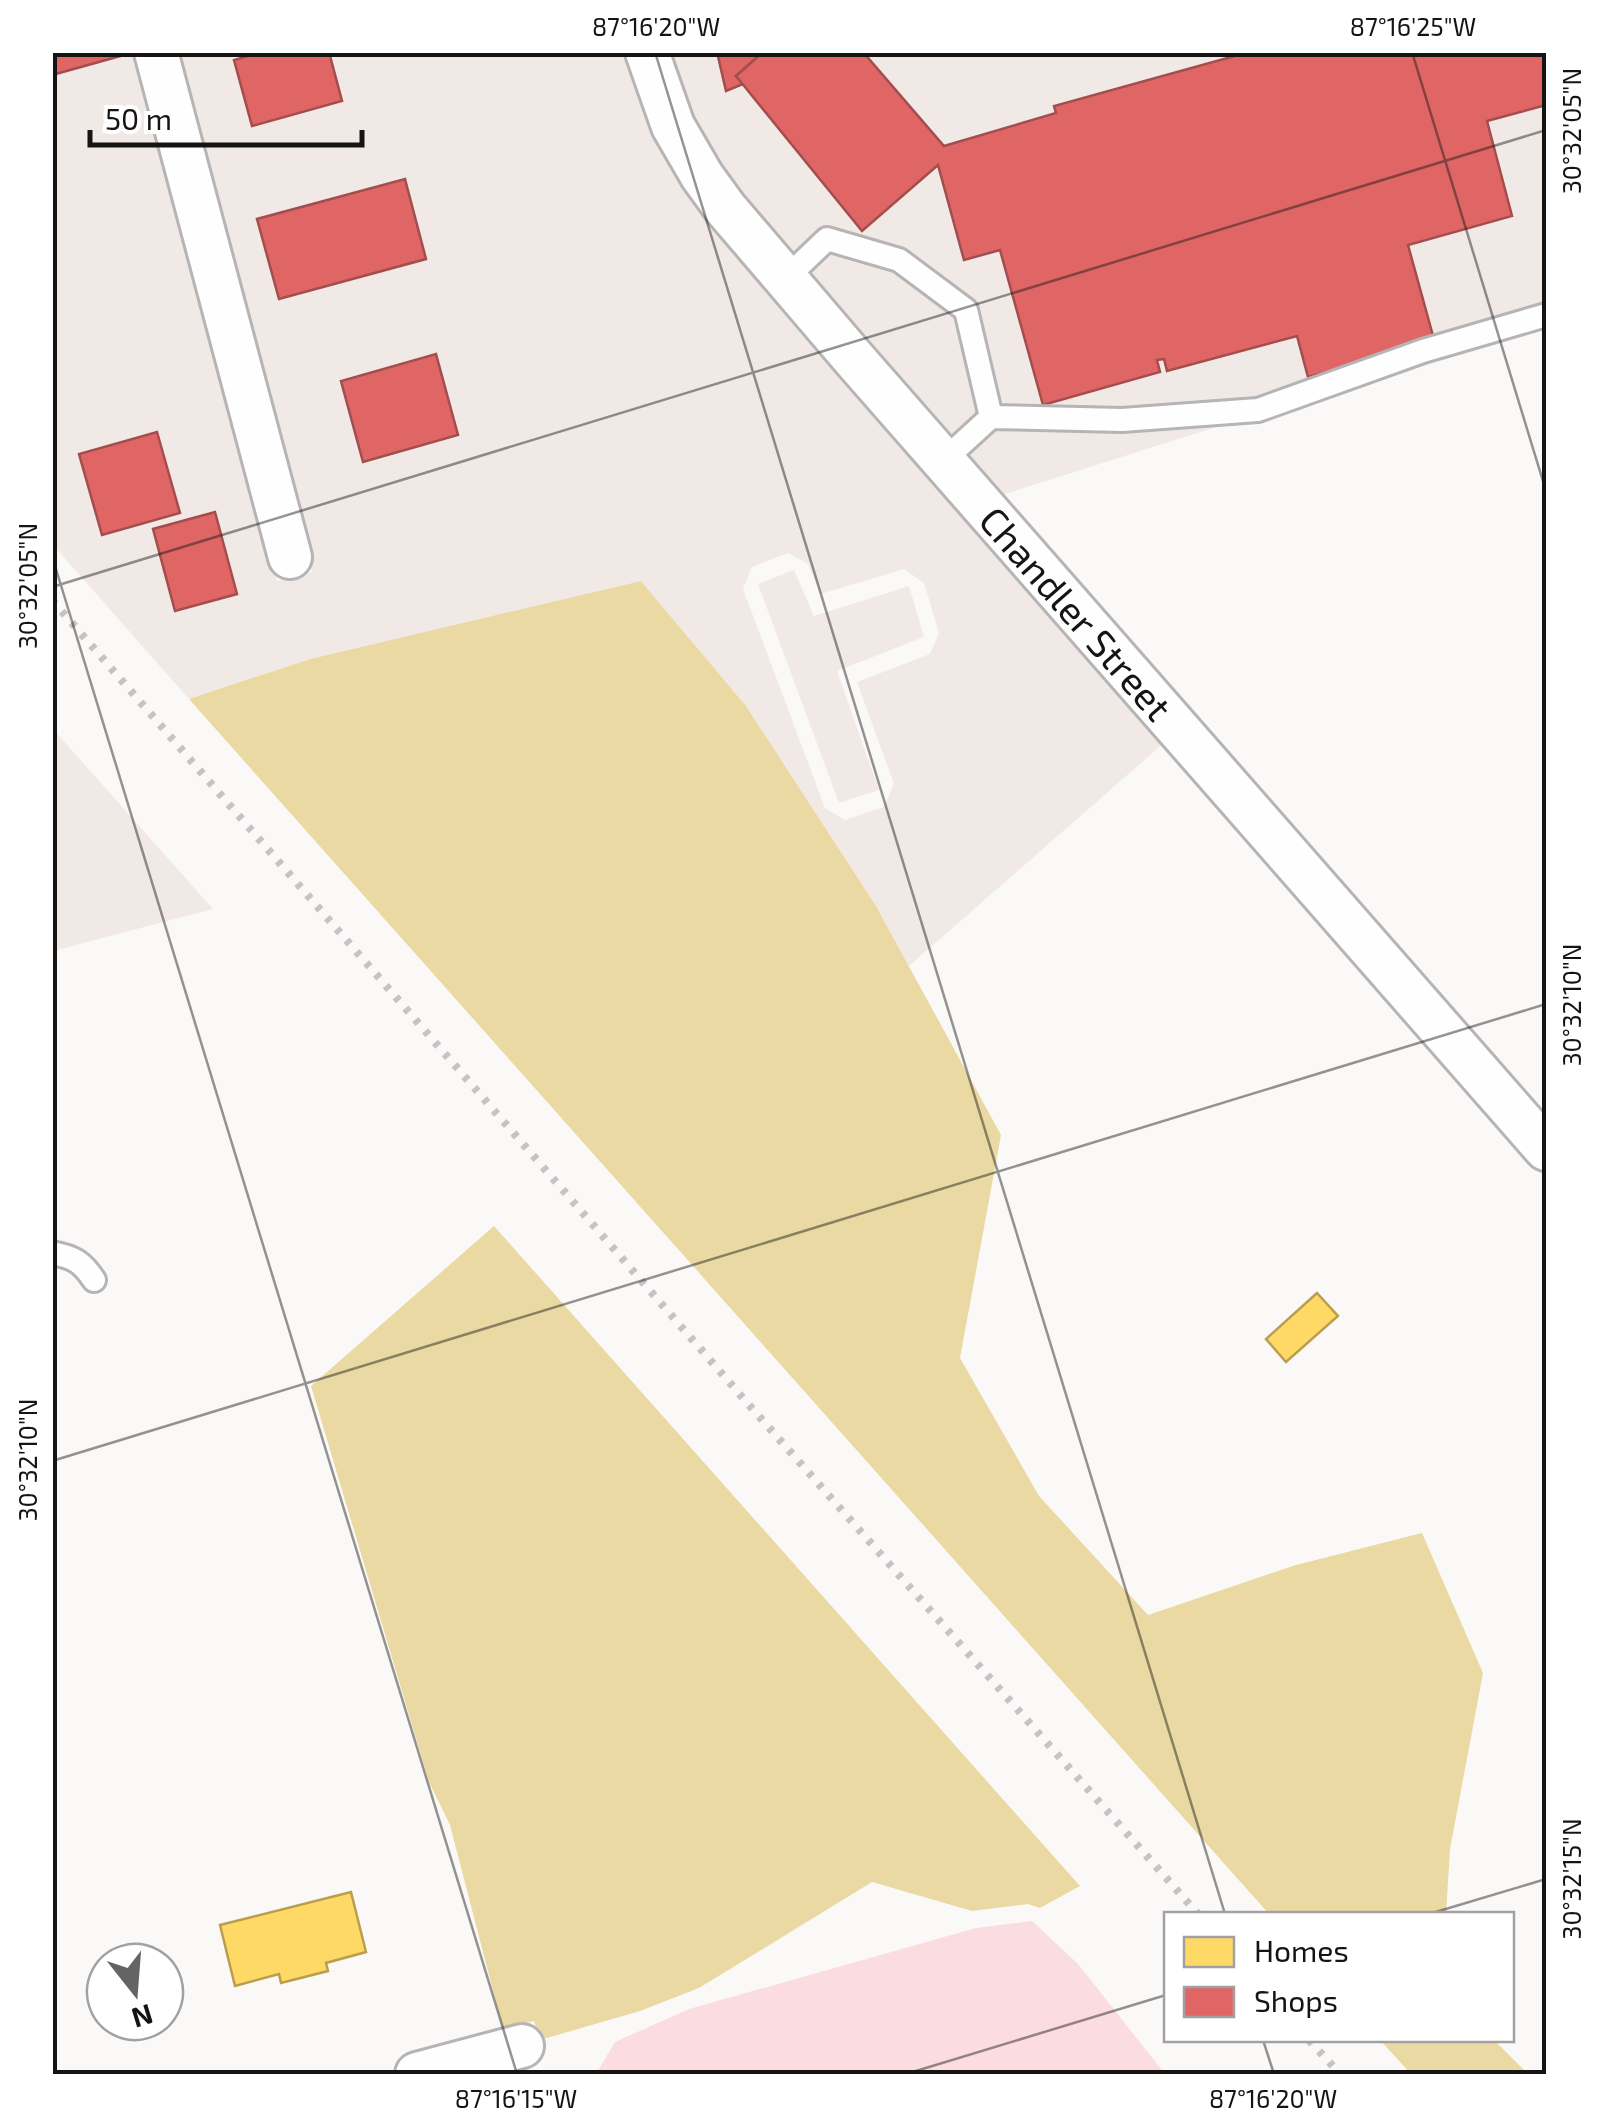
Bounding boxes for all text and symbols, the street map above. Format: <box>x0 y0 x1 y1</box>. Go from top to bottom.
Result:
text: 87°16'20"W <box>592 11 720 41</box>
text: 87°16'25"W <box>1350 11 1476 41</box>
text: 30°32'05"N <box>1556 68 1586 194</box>
scale bar <box>90 85 362 147</box>
text: 50 m <box>105 100 172 136</box>
street label: Chandler Street <box>971 497 1182 729</box>
text: 30°32'05"N <box>12 523 42 649</box>
text: 30°32'10"N <box>1556 944 1586 1066</box>
text: 30°32'10"N <box>12 1399 42 1521</box>
text: 30°32'15"N <box>1556 1818 1586 1940</box>
legend <box>1164 1912 1514 2042</box>
text: Homes <box>1254 1932 1349 1968</box>
north arrow <box>85 1942 185 2042</box>
text: Shops <box>1254 1982 1338 2018</box>
text: N <box>128 1998 157 2036</box>
text: 87°16'15"W <box>455 2083 577 2113</box>
text: 87°16'20"W <box>1209 2083 1337 2113</box>

